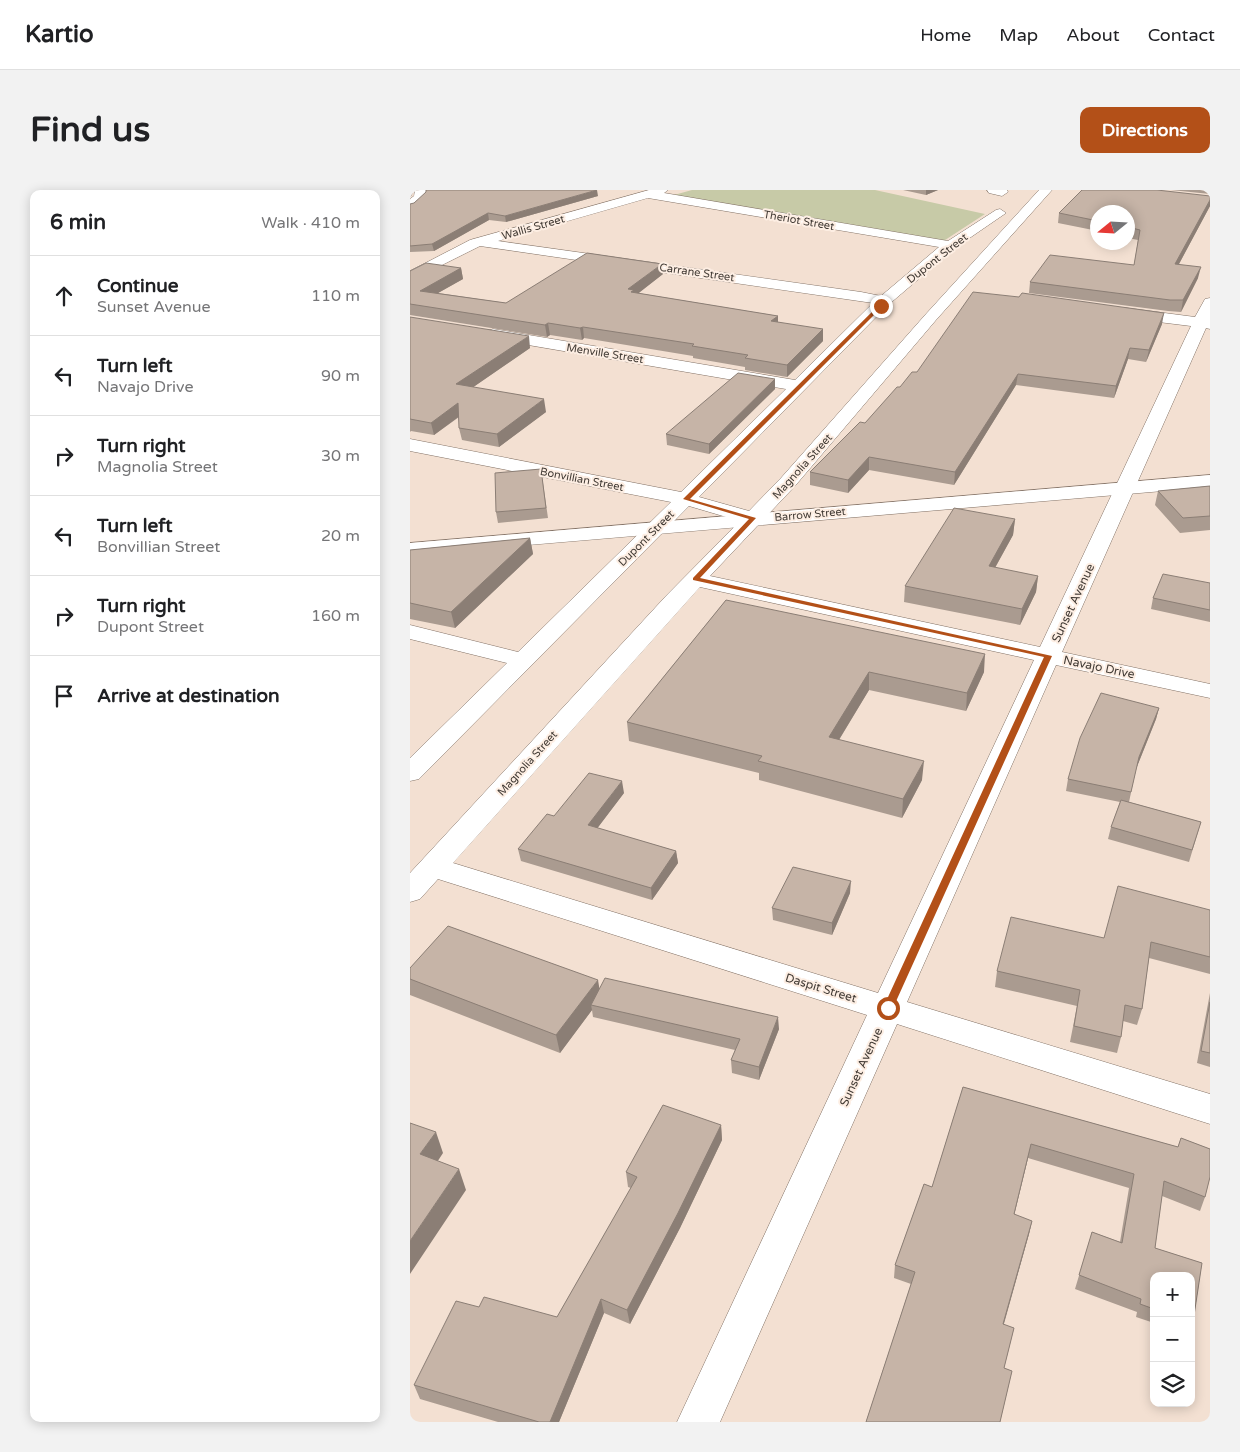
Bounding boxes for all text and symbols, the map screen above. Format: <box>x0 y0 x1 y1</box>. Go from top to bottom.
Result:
text: Kartio <box>25 20 94 49</box>
text: Home <box>920 24 971 46</box>
text: Map <box>999 24 1038 46</box>
text: About <box>1066 24 1120 46</box>
text: Contact <box>1148 24 1215 46</box>
button: Directions <box>1080 107 1210 153</box>
text: Find us <box>30 109 150 151</box>
north arrow <box>1090 205 1135 250</box>
street label: Theriot Street <box>763 208 835 233</box>
text: 6 min <box>50 210 106 235</box>
street label: Wallis Street <box>500 212 566 243</box>
text: Walk · 410 m <box>261 213 360 233</box>
street label: Dupont Street <box>904 231 970 286</box>
street label: Carrane Street <box>659 261 735 284</box>
text: Continue <box>97 275 179 297</box>
icon: ahead <box>50 282 78 310</box>
text: 110 m <box>311 286 360 306</box>
route end <box>870 295 893 318</box>
text: Sunset Avenue <box>97 297 210 317</box>
street label: Menville Street <box>565 341 644 366</box>
text: Turn left <box>97 355 173 377</box>
icon: left <box>50 362 78 390</box>
text: 90 m <box>321 366 360 386</box>
text: Navajo Drive <box>97 377 193 397</box>
street label: Magnolia Street <box>770 431 835 502</box>
text: Turn right <box>97 435 185 457</box>
icon: right <box>50 442 78 470</box>
text: 30 m <box>321 446 360 466</box>
text: Magnolia Street <box>97 457 218 477</box>
street label: Bonvillian Street <box>539 465 625 494</box>
street label: Barrow Street <box>774 505 846 524</box>
street label: Dupont Street <box>616 508 677 569</box>
text: Turn left <box>97 515 173 537</box>
icon: left <box>50 522 78 550</box>
text: 20 m <box>321 526 360 546</box>
text: Bonvillian Street <box>97 537 220 557</box>
street label: Sunset Avenue <box>1049 561 1097 645</box>
text: Turn right <box>97 595 185 617</box>
icon: right <box>50 602 78 630</box>
text: 160 m <box>311 606 360 626</box>
text: Dupont Street <box>97 617 204 637</box>
street label: Navajo Drive <box>1062 653 1136 681</box>
icon: arrive <box>50 682 78 710</box>
text: Arrive at destination <box>97 685 280 707</box>
street label: Magnolia Street <box>495 728 560 799</box>
street label: Daspit Street <box>784 970 859 1006</box>
route start <box>877 997 900 1020</box>
street label: Sunset Avenue <box>837 1025 885 1109</box>
map controls <box>1150 1272 1195 1407</box>
button: + <box>1150 1272 1195 1317</box>
button: − <box>1150 1317 1195 1362</box>
button: layers <box>1150 1362 1195 1407</box>

